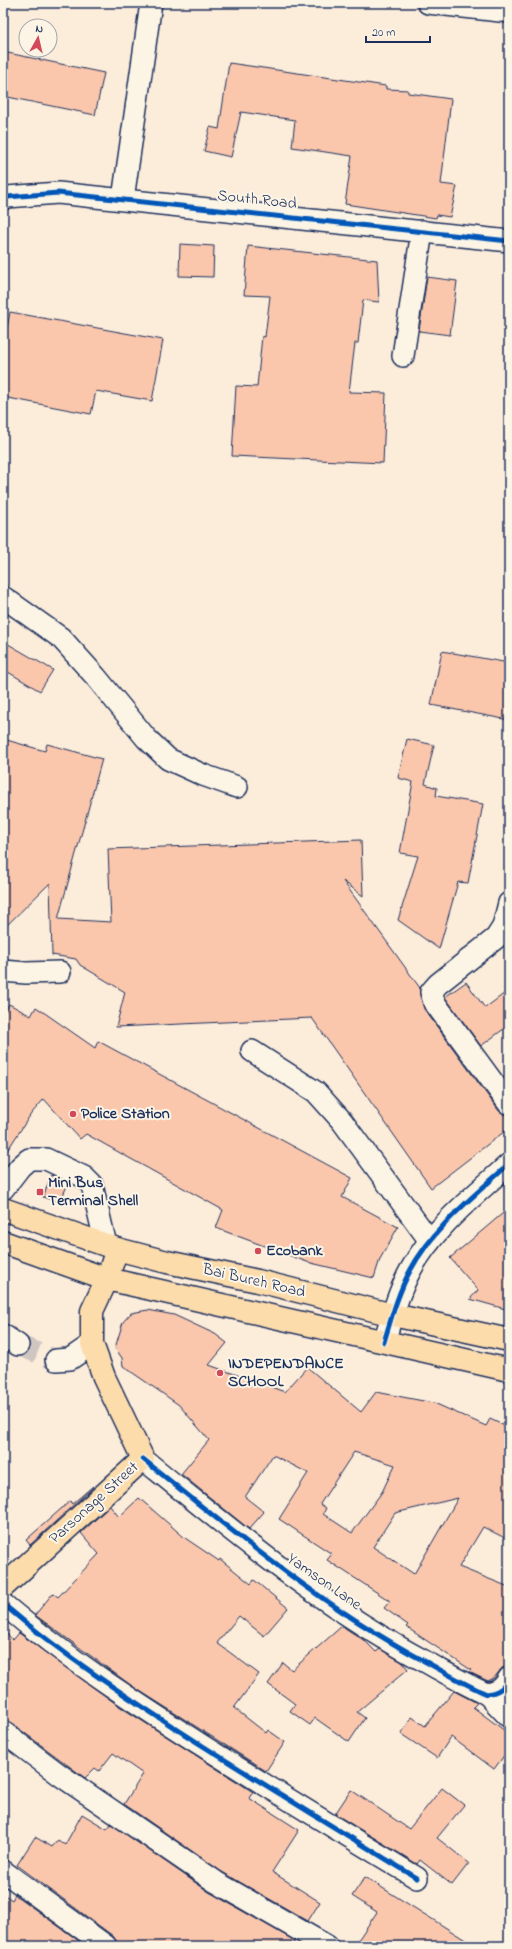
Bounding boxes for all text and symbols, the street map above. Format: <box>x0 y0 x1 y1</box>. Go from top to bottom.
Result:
north arrow <box>18 18 58 58</box>
scale bar <box>366 18 430 44</box>
text: N <box>34 21 44 38</box>
text: 20 m <box>372 24 395 42</box>
street label: South Road <box>216 184 298 216</box>
place label: Police Station <box>81 1102 170 1126</box>
marker: Police Station <box>68 1109 78 1119</box>
place label: Mini Bus Terminal Shell <box>48 1171 139 1213</box>
marker: Mini Bus Terminal Shell <box>35 1187 45 1197</box>
place label: Ecobank <box>266 1239 324 1263</box>
marker: Ecobank <box>253 1246 263 1256</box>
street label: Bai Bureh Road <box>199 1257 308 1304</box>
place label: INDEPENDANCE SCHOOL <box>228 1352 344 1394</box>
marker: INDEPENDANCE SCHOOL <box>215 1368 225 1378</box>
street label: Parsonage Street <box>44 1456 145 1550</box>
street label: Yamson Lane <box>282 1547 367 1617</box>

